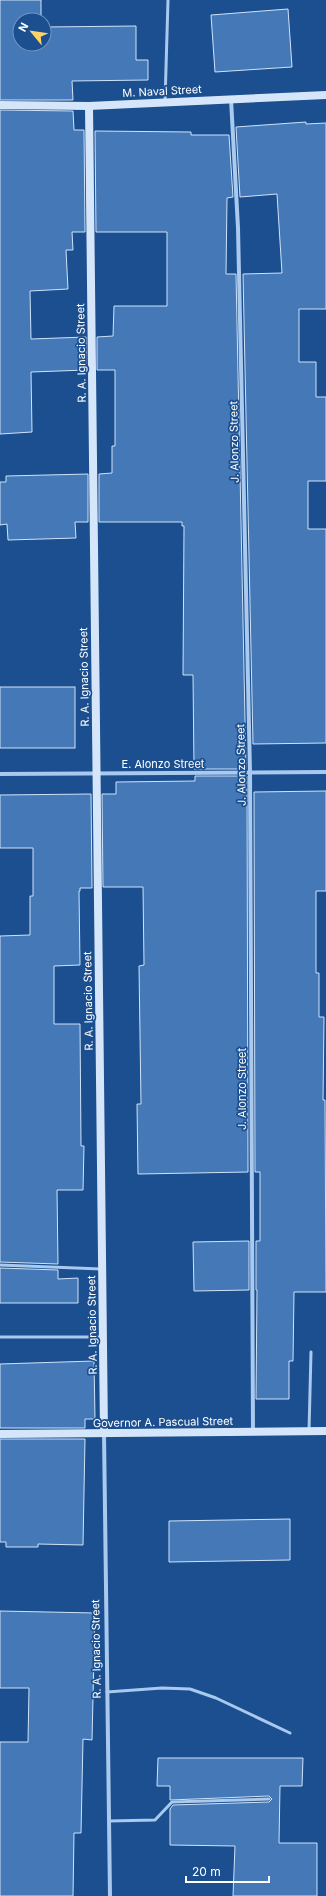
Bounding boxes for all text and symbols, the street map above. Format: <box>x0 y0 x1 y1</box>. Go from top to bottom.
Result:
north arrow <box>12 12 52 52</box>
text: N <box>15 20 31 34</box>
street label: M. Naval Street <box>122 82 203 100</box>
street label: R. A. Ignacio Street <box>73 303 89 403</box>
street label: J. Alonzo Street <box>226 400 242 483</box>
street label: R. A. Ignacio Street <box>76 627 92 727</box>
street label: J. Alonzo Street <box>233 723 249 806</box>
street label: E. Alonzo Street <box>122 757 205 771</box>
street label: R. A. Ignacio Street <box>80 951 96 1051</box>
street label: J. Alonzo Street <box>235 1048 249 1130</box>
street label: R. A. Ignacio Street <box>84 1275 100 1375</box>
street label: Governor A. Pascual Street <box>93 1414 234 1430</box>
street label: R. A. Ignacio Street <box>88 1599 104 1699</box>
scale bar <box>186 1858 269 1884</box>
text: 20 m <box>192 1864 221 1879</box>

